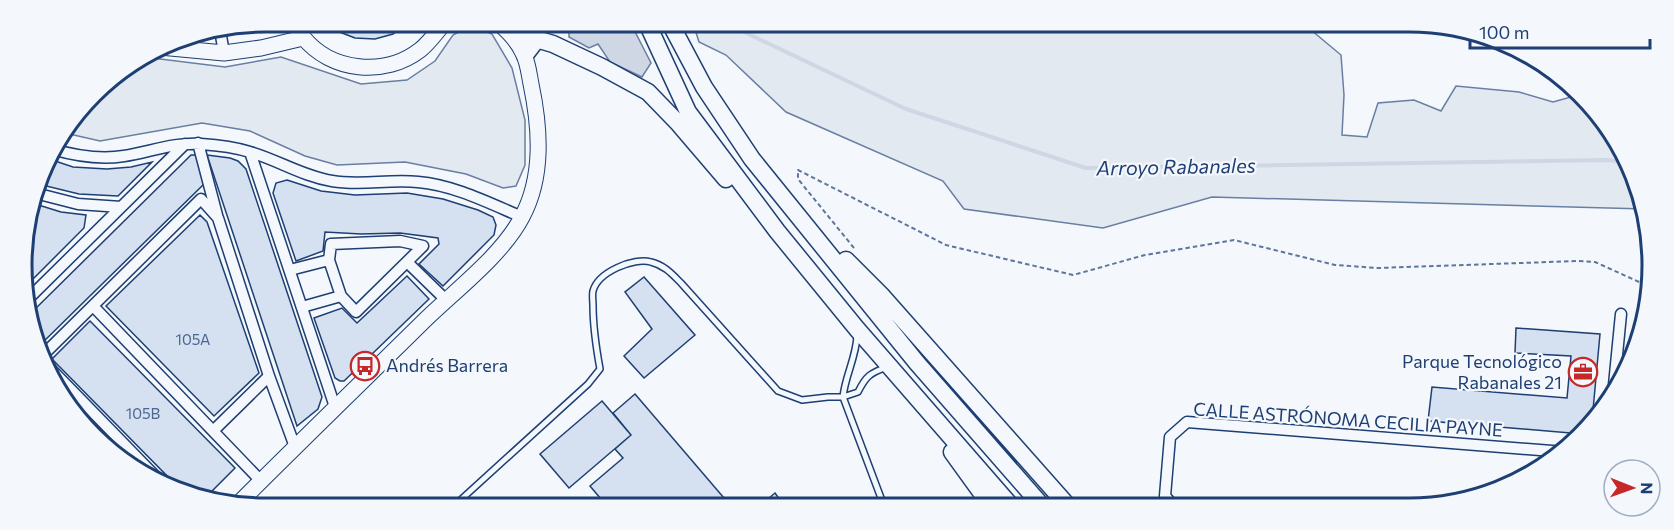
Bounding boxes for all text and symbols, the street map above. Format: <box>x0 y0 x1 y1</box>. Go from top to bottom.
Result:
scale bar <box>1470 12 1650 50</box>
text: 100 m <box>1479 21 1529 43</box>
water label: Arroyo Rabanales <box>1095 153 1256 179</box>
house number: 105A <box>176 330 210 348</box>
bus stop icon: Andrés Barrera <box>349 350 381 382</box>
place label: Parque Tecnológico Rabanales 21 <box>1402 350 1562 393</box>
place label: Andrés Barrera <box>386 354 508 376</box>
office icon: Parque Tecnológico Rabanales 21 <box>1567 356 1599 388</box>
street label: CALLE ASTRÓNOMA CECILIA PAYNE <box>1193 397 1503 441</box>
house number: 105B <box>126 404 161 422</box>
north arrow <box>1602 458 1662 518</box>
text: N <box>1638 482 1657 494</box>

